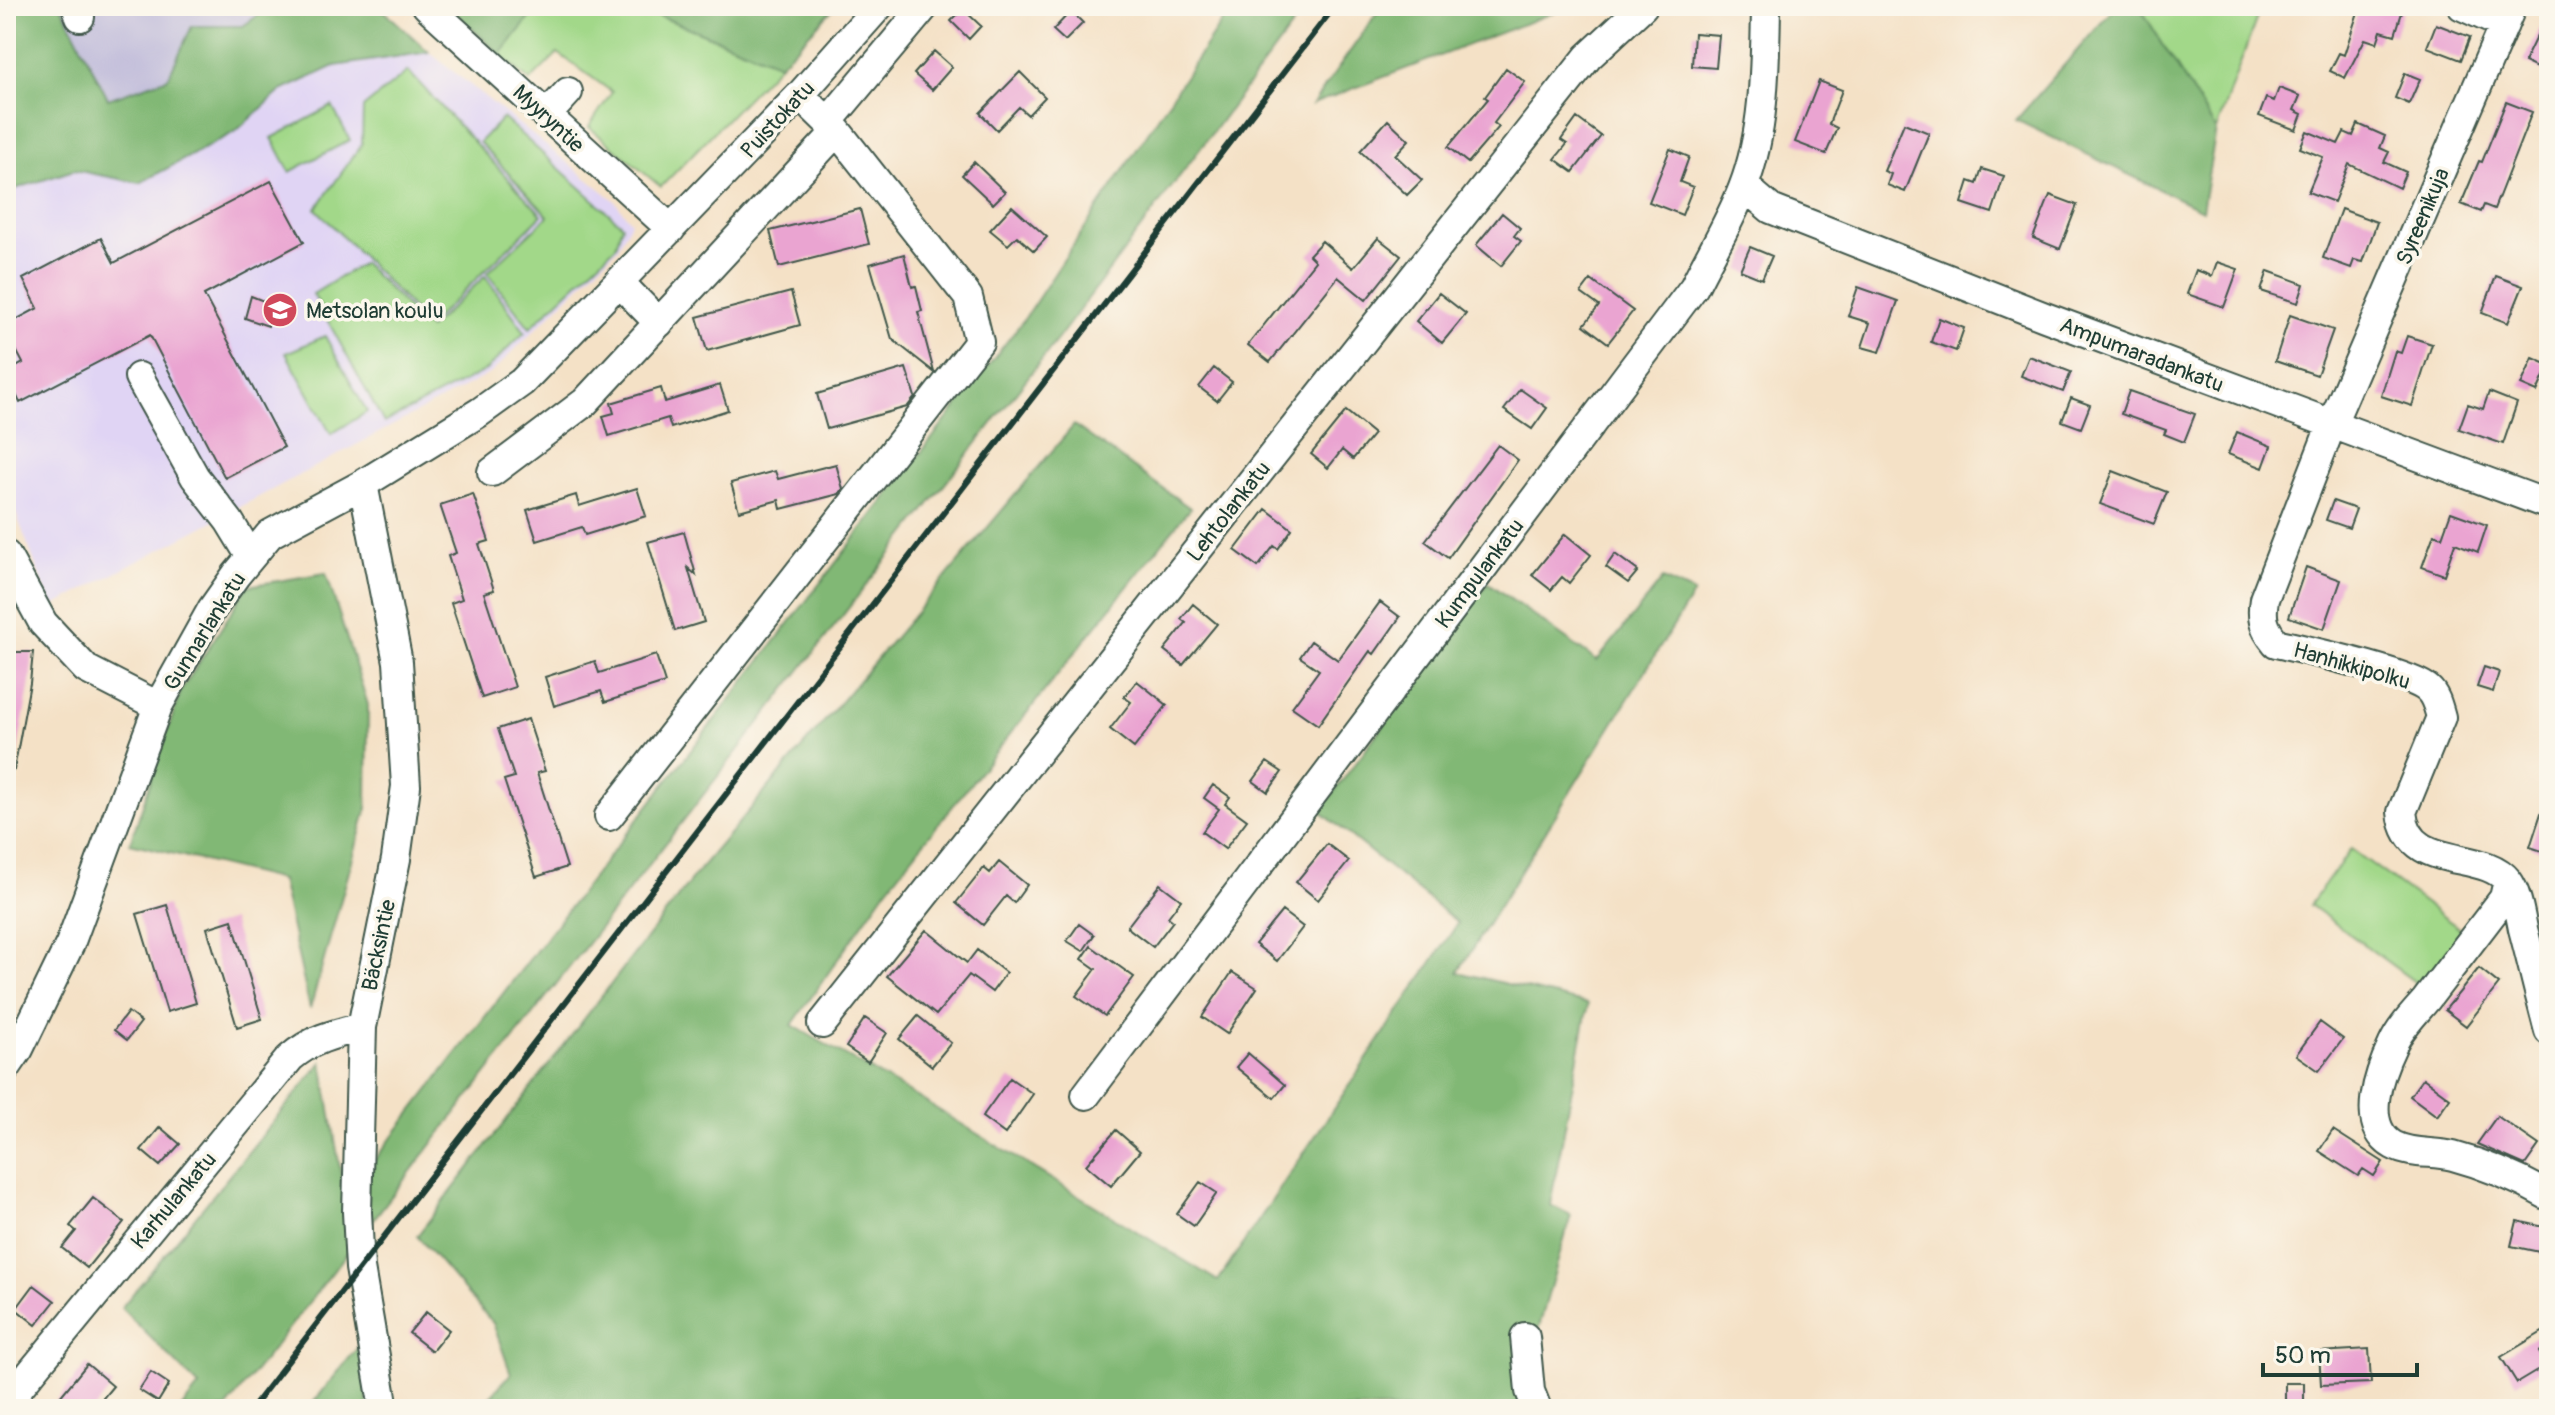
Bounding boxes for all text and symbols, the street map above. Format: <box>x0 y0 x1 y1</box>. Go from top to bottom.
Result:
street label: Puistokatu <box>735 75 821 164</box>
street label: Myyryntie <box>507 79 590 159</box>
street label: Syreenikuja <box>2390 164 2456 269</box>
school or university icon: Metsolan koulu <box>261 291 299 329</box>
place label: Metsolan koulu <box>306 297 444 325</box>
street label: Ampumaradankatu <box>2056 311 2228 399</box>
street label: Lehtolankatu <box>1181 456 1277 568</box>
street label: Kumpulankatu <box>1429 513 1530 634</box>
street label: Gunnarlankatu <box>157 567 252 696</box>
street label: Hanhikkipolku <box>2290 636 2413 696</box>
street label: Bäcksintie <box>356 897 402 993</box>
street label: Karhulankatu <box>125 1146 223 1255</box>
scale bar <box>2263 1327 2417 1377</box>
text: 50 m <box>2275 1341 2331 1370</box>

